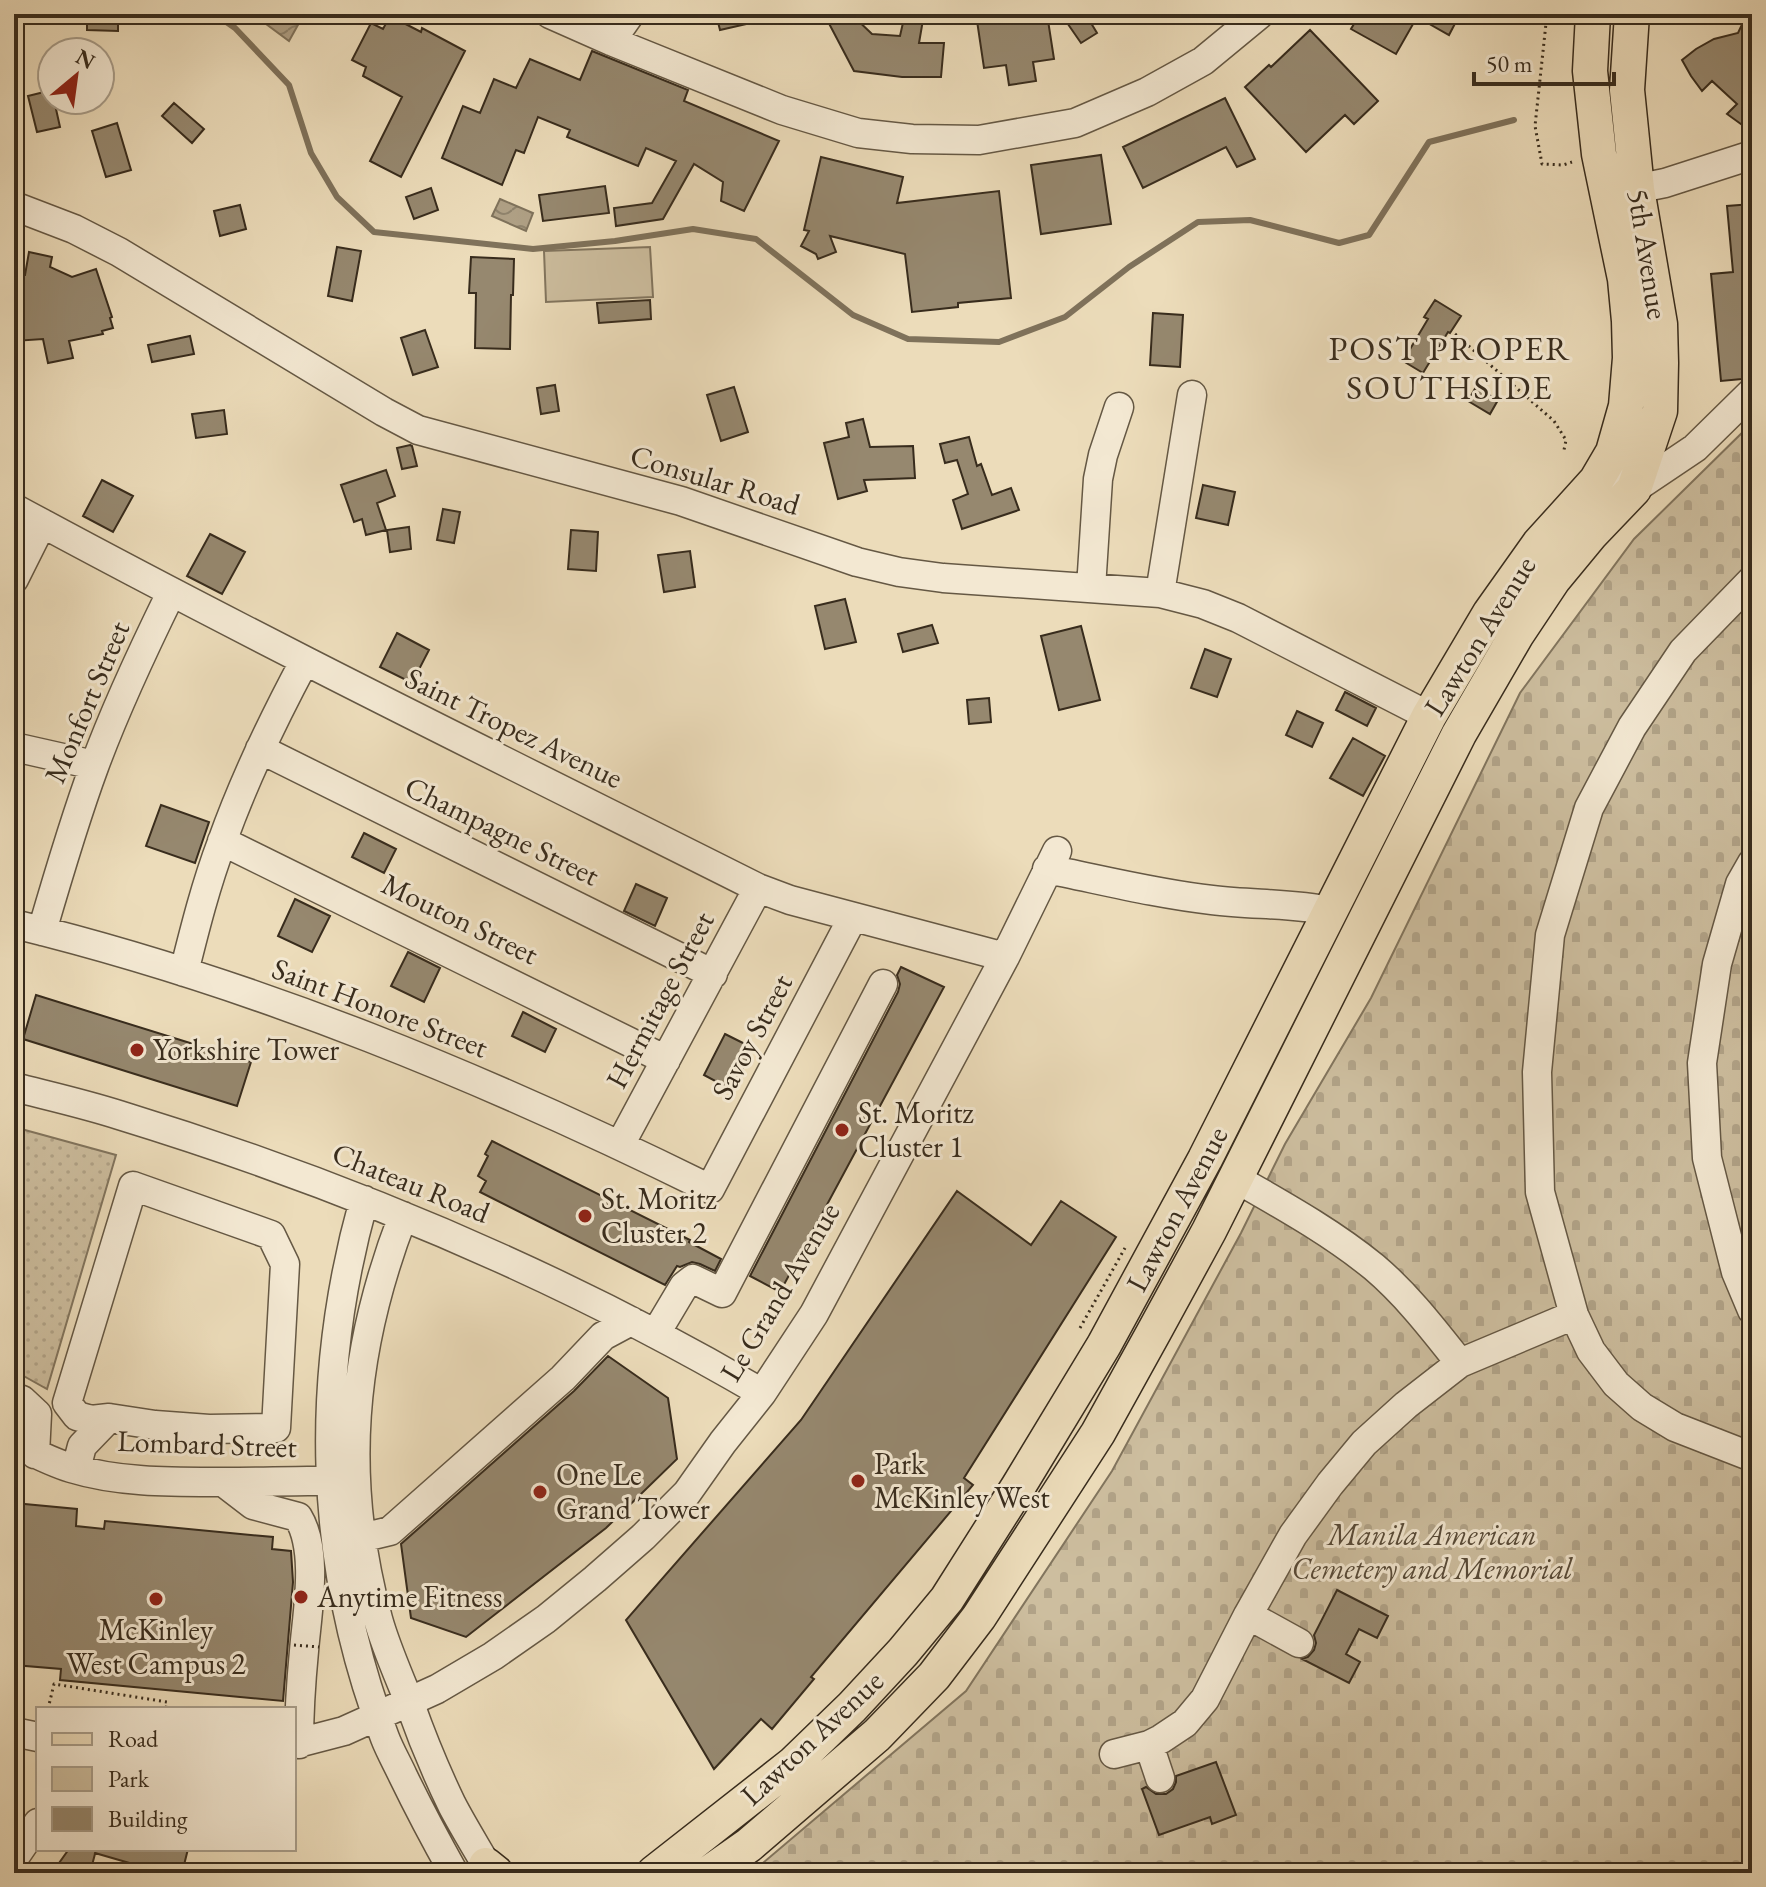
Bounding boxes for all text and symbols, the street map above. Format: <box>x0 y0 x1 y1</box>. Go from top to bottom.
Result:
north arrow <box>36 36 116 116</box>
scale bar <box>1474 36 1614 86</box>
text: N <box>71 42 100 76</box>
text: 50 m <box>1486 48 1533 79</box>
street label: 5th Avenue <box>1619 186 1678 322</box>
district label: POST PROPER SOUTHSIDE <box>1328 326 1572 409</box>
street label: Consular Road <box>626 435 806 524</box>
street label: Lawton Avenue <box>1415 548 1544 723</box>
street label: Monfort Street <box>35 614 138 789</box>
street label: Saint Tropez Avenue <box>399 658 629 797</box>
street label: Champagne Street <box>399 767 606 895</box>
street label: Mouton Street <box>376 864 545 973</box>
street label: Hermitage Street <box>597 904 723 1095</box>
street label: Saint Honore Street <box>267 948 494 1067</box>
street label: Savoy Street <box>702 967 801 1106</box>
place label: Yorkshire Tower <box>153 1030 339 1069</box>
marker: Yorkshire Tower <box>128 1041 146 1059</box>
place label: St. Moritz Cluster 1 <box>858 1093 974 1166</box>
street label: Lawton Avenue <box>1117 1119 1236 1298</box>
marker: St. Moritz Cluster 1 <box>833 1121 851 1139</box>
street label: Chateau Road <box>327 1133 496 1232</box>
place label: St. Moritz Cluster 2 <box>601 1179 717 1252</box>
street label: Le Grand Avenue <box>711 1195 848 1388</box>
marker: St. Moritz Cluster 2 <box>576 1207 594 1225</box>
street label: Lombard Street <box>117 1421 298 1466</box>
place label: Park McKinley West <box>874 1444 1050 1517</box>
place label: One Le Grand Tower <box>556 1455 710 1528</box>
marker: Park McKinley West <box>849 1472 867 1490</box>
marker: One Le Grand Tower <box>531 1483 549 1501</box>
park label: Manila American Cemetery and Memorial <box>1292 1515 1574 1588</box>
place label: Anytime Fitness <box>316 1577 502 1616</box>
marker: Anytime Fitness <box>292 1588 310 1606</box>
marker: McKinley West Campus 2 <box>147 1590 165 1608</box>
place label: McKinley West Campus 2 <box>66 1610 246 1683</box>
street label: Lawton Avenue <box>732 1661 891 1814</box>
legend <box>36 1707 296 1851</box>
text: Road <box>108 1723 159 1754</box>
text: Park <box>108 1763 150 1794</box>
text: Building <box>108 1803 188 1834</box>

